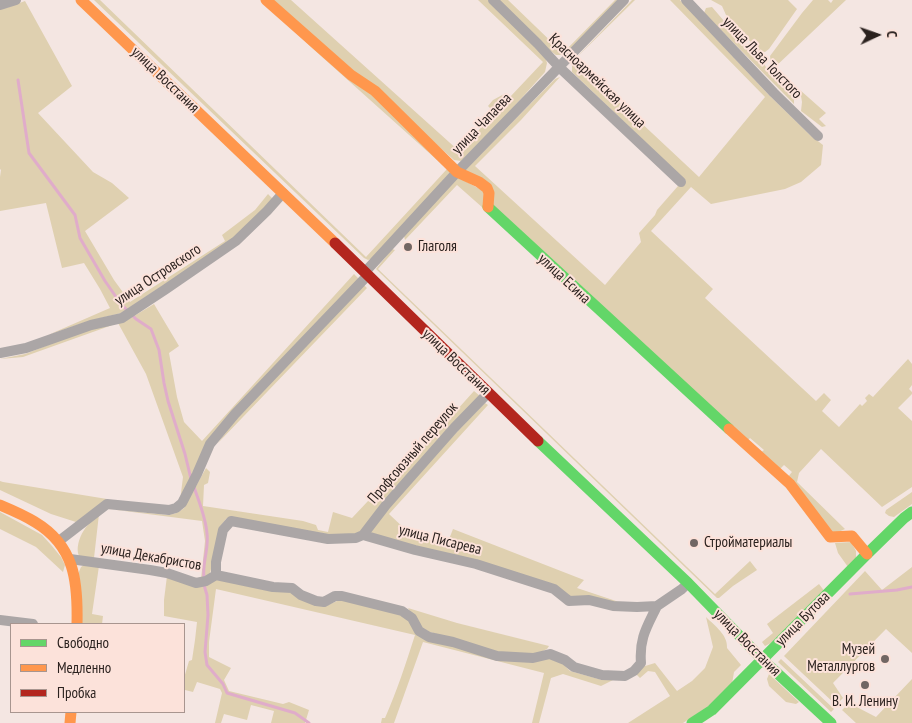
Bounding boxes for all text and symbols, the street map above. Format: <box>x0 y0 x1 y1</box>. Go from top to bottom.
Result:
north arrow <box>852 10 902 60</box>
street label: улица Льва Толстого <box>718 13 806 103</box>
street label: Красноармейская улица <box>545 30 649 132</box>
text: С <box>883 31 901 38</box>
street label: улица Восстания <box>127 43 203 117</box>
street label: улица Чапаева <box>448 90 516 158</box>
place label: Глаголя <box>418 238 457 256</box>
street label: улица Островского <box>111 240 205 310</box>
marker: Глаголя <box>402 241 414 253</box>
street label: улица Есина <box>534 250 594 308</box>
street label: улица Восстания <box>418 325 494 399</box>
street label: Профсоюзный переулок <box>364 399 462 507</box>
street label: улица Писарева <box>397 521 483 559</box>
place label: Стройматериалы <box>704 534 792 552</box>
marker: Стройматериалы <box>688 537 700 549</box>
street label: улица Декабристов <box>99 539 203 575</box>
street label: улица Бутова <box>772 588 834 650</box>
street label: улица Восстания <box>710 606 784 680</box>
legend <box>10 623 185 713</box>
text: Свободно <box>57 633 109 652</box>
place label: Музей Металлургов <box>807 641 875 676</box>
marker: Музей Металлургов <box>879 653 891 665</box>
text: Медленно <box>57 658 111 677</box>
marker: В. И. Ленину <box>859 679 871 691</box>
text: Пробка <box>57 683 96 702</box>
place label: В. И. Ленину <box>832 693 898 711</box>

